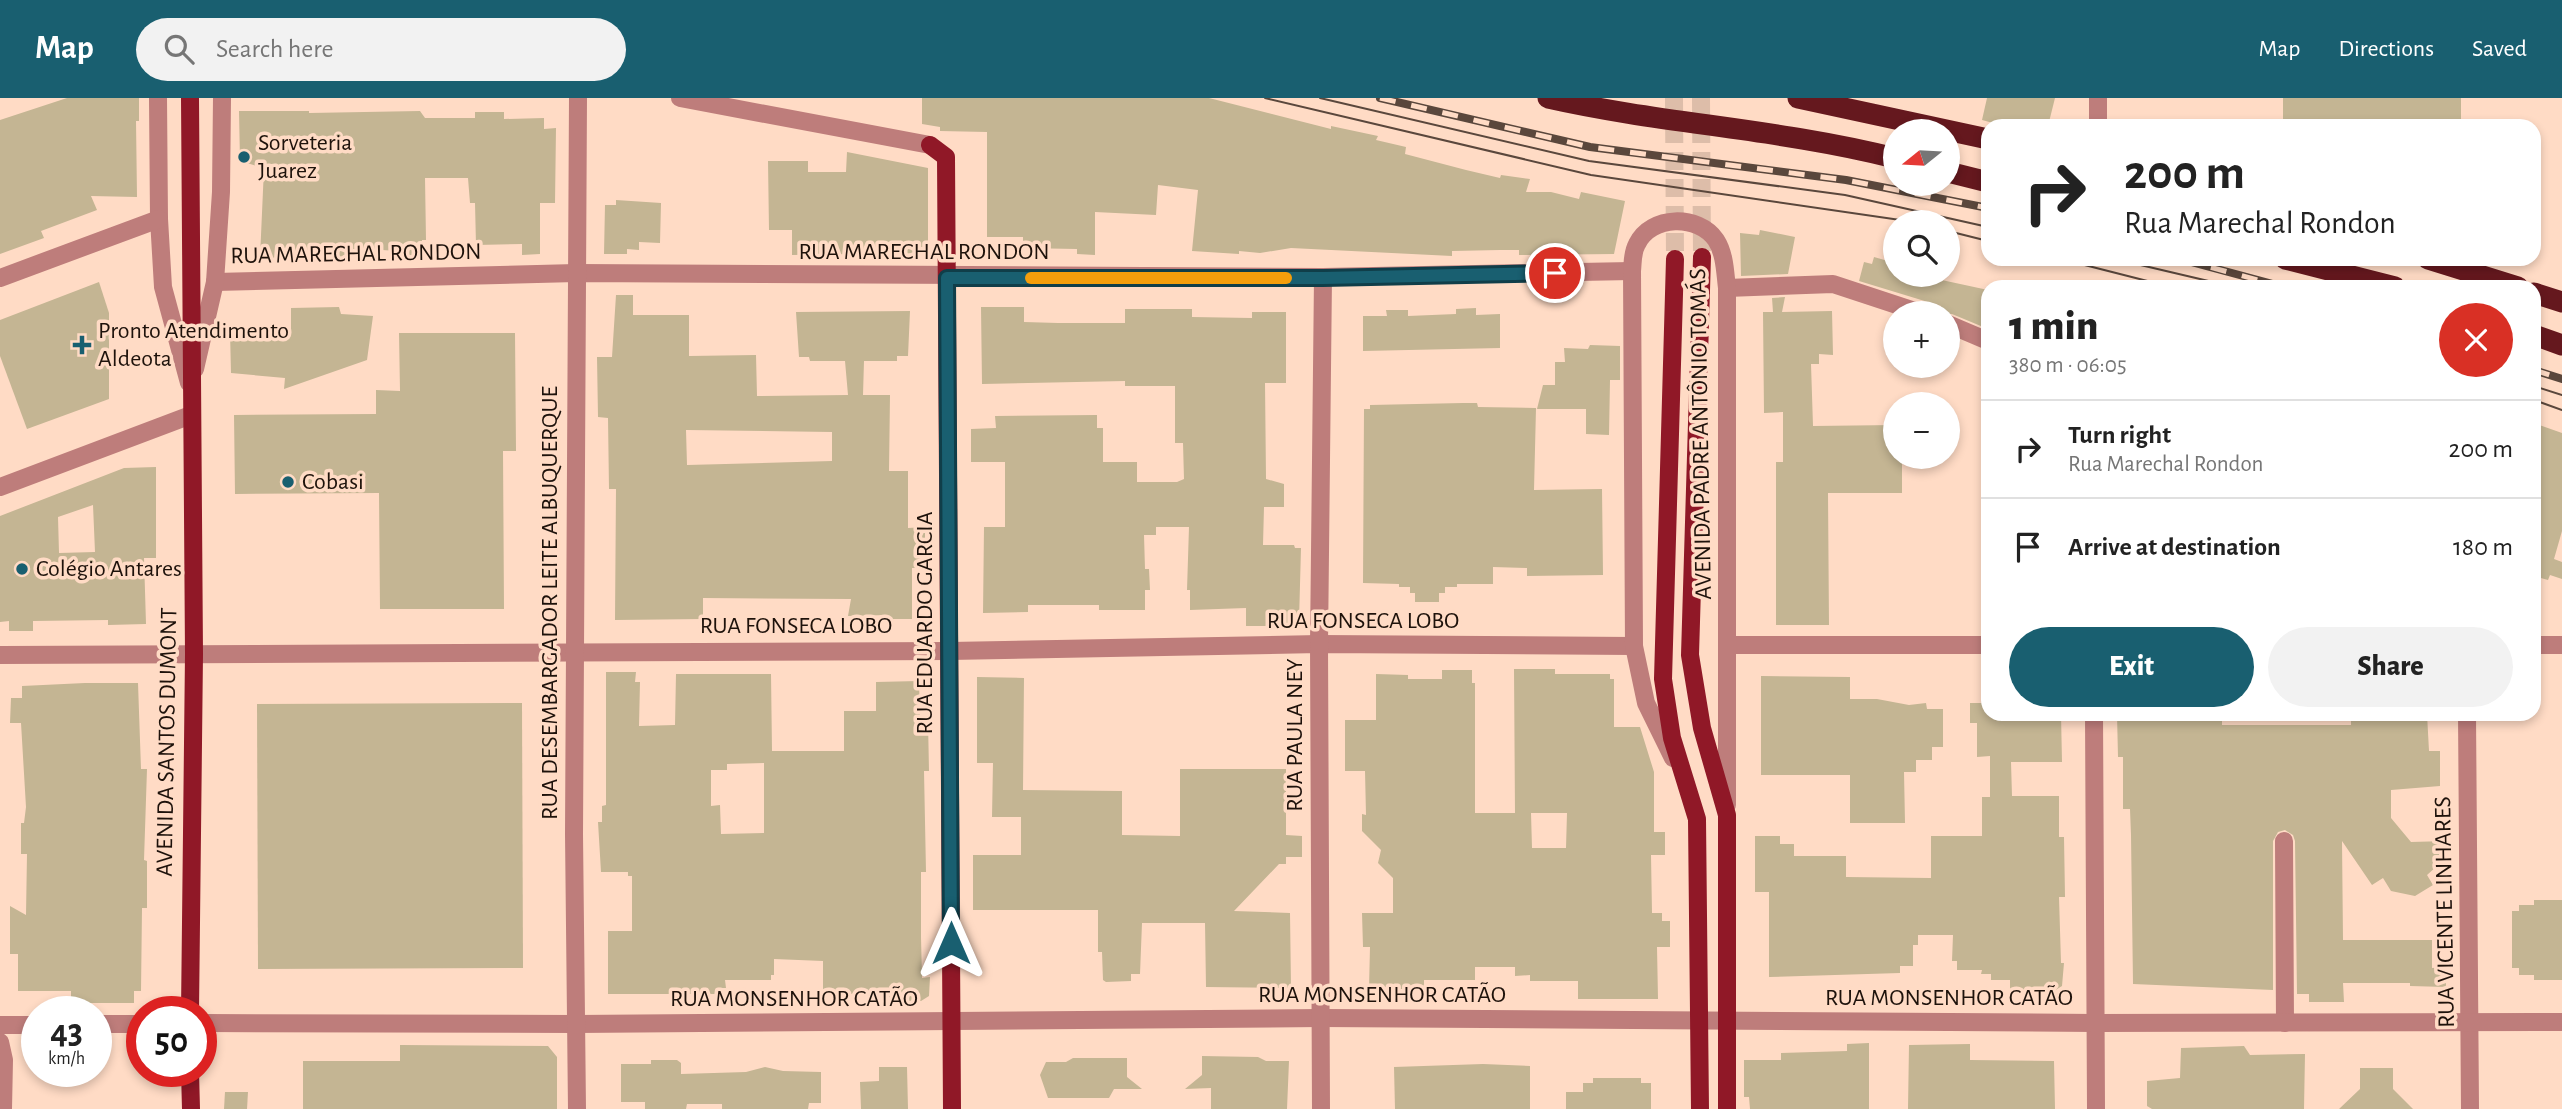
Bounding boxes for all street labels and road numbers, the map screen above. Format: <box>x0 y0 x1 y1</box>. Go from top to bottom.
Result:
street label: RUA MARECHAL RONDON <box>230 240 482 268</box>
street label: RUA MARECHAL RONDON <box>798 240 1050 264</box>
street label: AVENIDA PADRE ANTÔNIO TOMÁS <box>1684 268 1716 600</box>
street label: RUA DESEMBARGADOR LEITE ALBUQUERQUE <box>538 386 562 820</box>
street label: RUA EDUARDO GARCIA <box>913 511 937 735</box>
street label: AVENIDA SANTOS DUMONT <box>153 607 181 877</box>
street label: RUA FONSECA LOBO <box>1267 609 1459 633</box>
street label: RUA FONSECA LOBO <box>700 614 892 638</box>
street label: RUA PAULA NEY <box>1283 658 1307 812</box>
street label: RUA VICENTE LINHARES <box>2431 796 2459 1028</box>
street label: RUA MONSENHOR CATÃO <box>1258 981 1506 1007</box>
street label: RUA MONSENHOR CATÃO <box>1825 984 2073 1010</box>
street label: RUA MONSENHOR CATÃO <box>670 985 918 1011</box>

